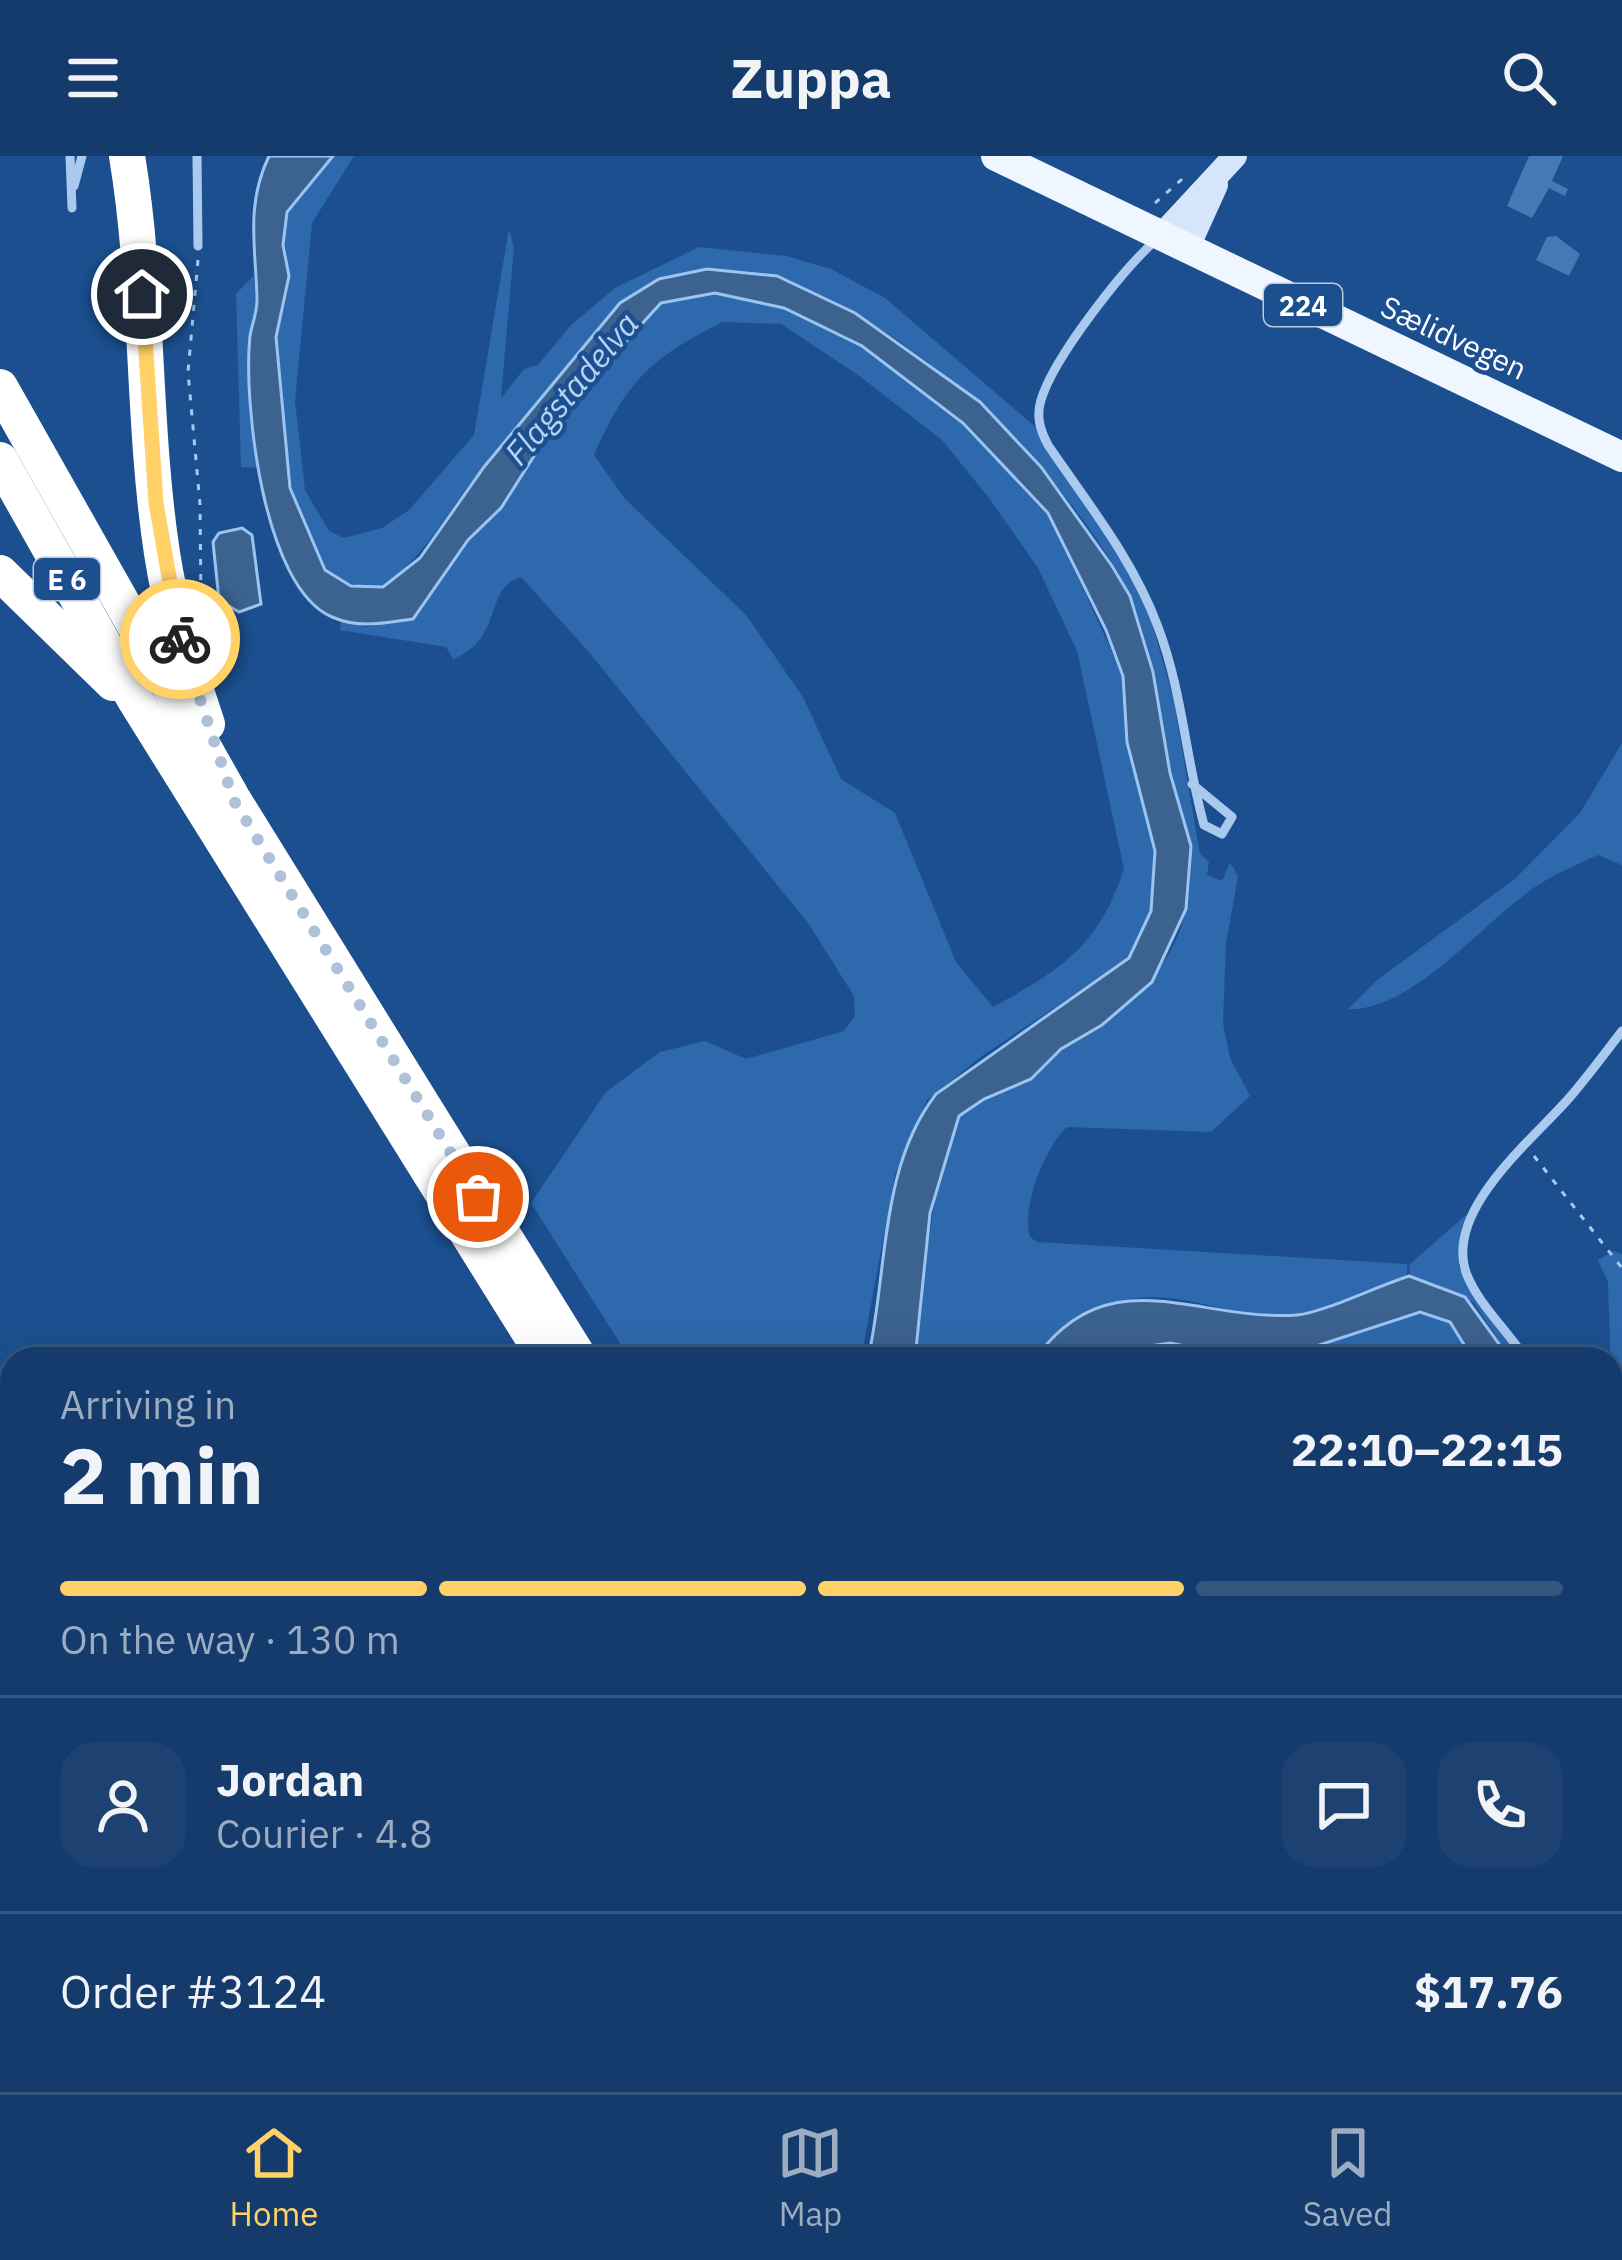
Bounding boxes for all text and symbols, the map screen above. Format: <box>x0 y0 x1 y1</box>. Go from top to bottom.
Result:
text: Zuppa <box>730 43 892 113</box>
icon: menu <box>60 45 126 111</box>
icon: search <box>1496 45 1562 111</box>
pin <box>91 243 193 345</box>
icon: home <box>109 261 175 327</box>
road number: 224 <box>1264 284 1342 326</box>
street label: Sælidvegen <box>1375 286 1533 388</box>
water label: Flagstadelva <box>494 303 648 473</box>
road number: E 6 <box>34 558 100 600</box>
courier <box>120 579 240 699</box>
icon: bike <box>147 606 213 672</box>
pin <box>427 1146 529 1248</box>
icon: bag <box>445 1164 511 1230</box>
text: Arriving in <box>60 1379 236 1430</box>
text: 22:10–22:15 <box>1291 1420 1563 1478</box>
text: 2 min <box>60 1424 264 1525</box>
text: On the way · 130 m <box>60 1614 400 1665</box>
button: person <box>60 1742 186 1868</box>
button: chat <box>1281 1742 1407 1868</box>
button: phone <box>1437 1742 1563 1868</box>
text: Jordan <box>216 1750 364 1808</box>
text: Courier · 4.8 <box>216 1808 433 1859</box>
text: Order #3124 <box>60 1962 326 2020</box>
text: $17.76 <box>1414 1962 1563 2020</box>
tab: Home <box>230 2120 318 2235</box>
tab: Map <box>777 2120 843 2235</box>
tab: Saved <box>1303 2120 1392 2235</box>

